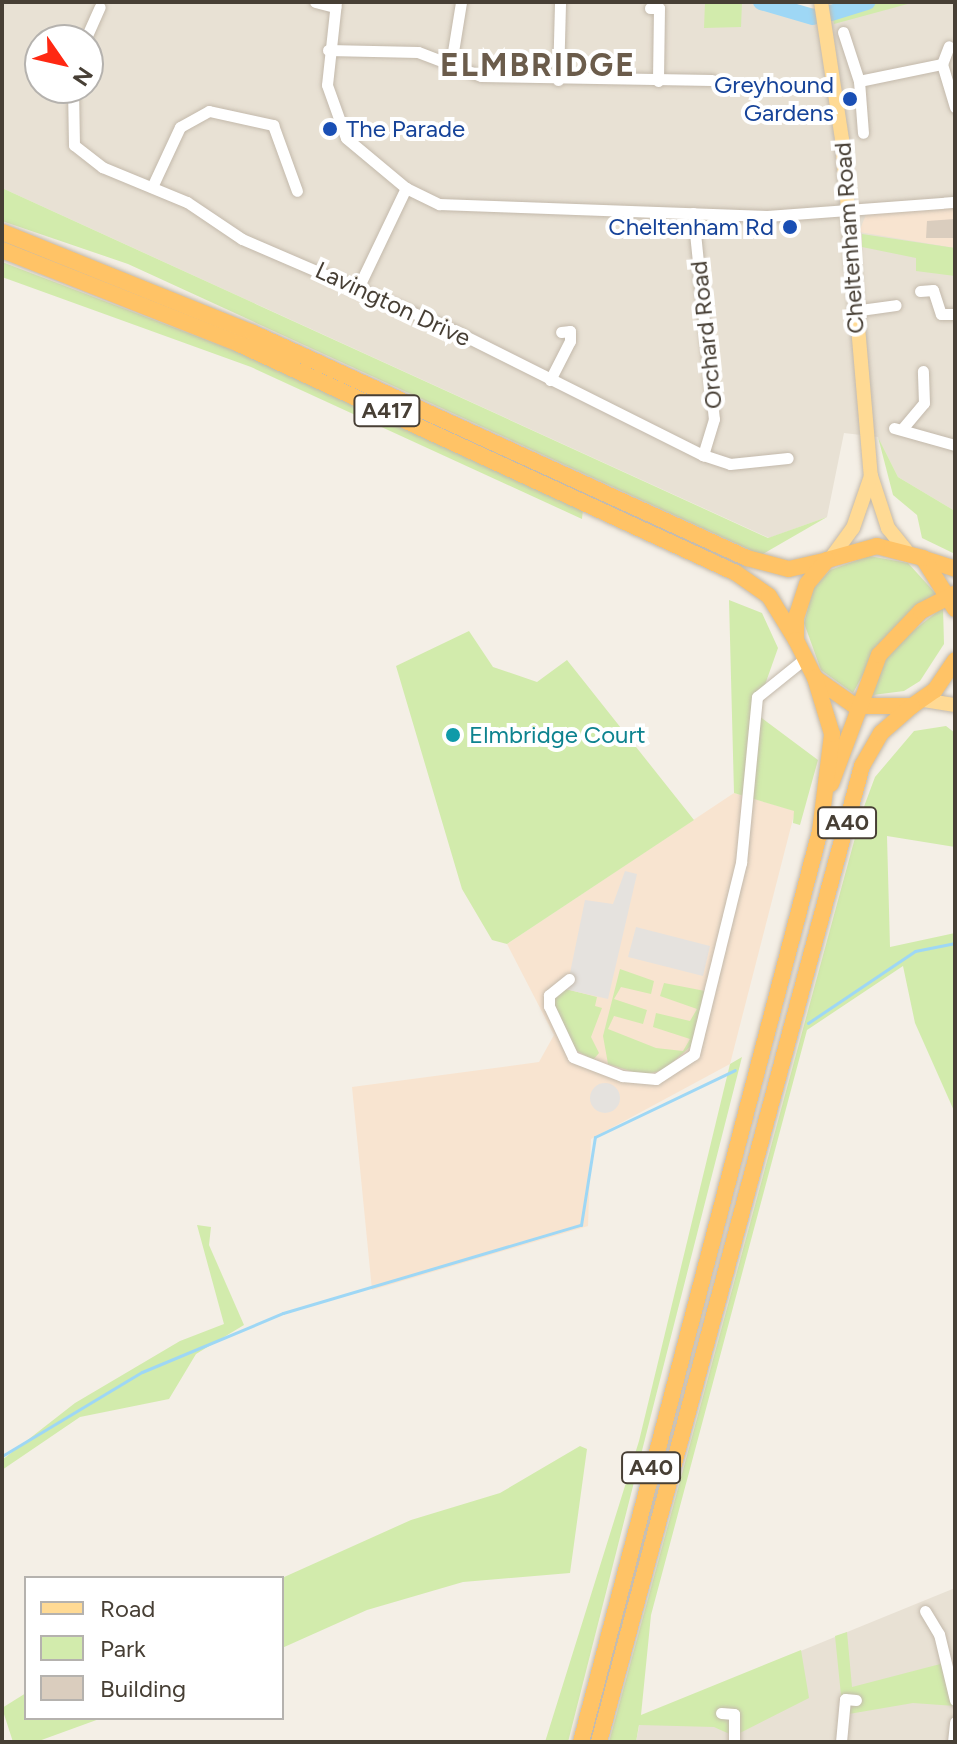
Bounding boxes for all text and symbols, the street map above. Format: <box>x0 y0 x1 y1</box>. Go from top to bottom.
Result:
north arrow <box>24 24 104 104</box>
district label: ELMBRIDGE <box>440 46 636 84</box>
text: N <box>67 62 99 91</box>
place label: Greyhound Gardens <box>714 71 834 127</box>
marker: Greyhound Gardens <box>841 90 859 108</box>
place label: The Parade <box>346 115 465 143</box>
marker: The Parade <box>321 120 339 138</box>
street label: Cheltenham Road <box>828 141 870 335</box>
place label: Cheltenham Rd <box>608 213 774 241</box>
marker: Cheltenham Rd <box>781 218 799 236</box>
street label: Lavington Drive <box>311 255 475 353</box>
street label: Orchard Road <box>684 260 728 410</box>
road number: A417 <box>353 393 421 429</box>
place label: Elmbridge Court <box>469 721 646 749</box>
marker: Elmbridge Court <box>444 726 462 744</box>
road number: A40 <box>817 805 877 841</box>
road number: A40 <box>621 1450 681 1486</box>
legend <box>24 1576 284 1720</box>
text: Road <box>100 1594 155 1623</box>
text: Park <box>100 1634 146 1663</box>
text: Building <box>100 1674 186 1703</box>

